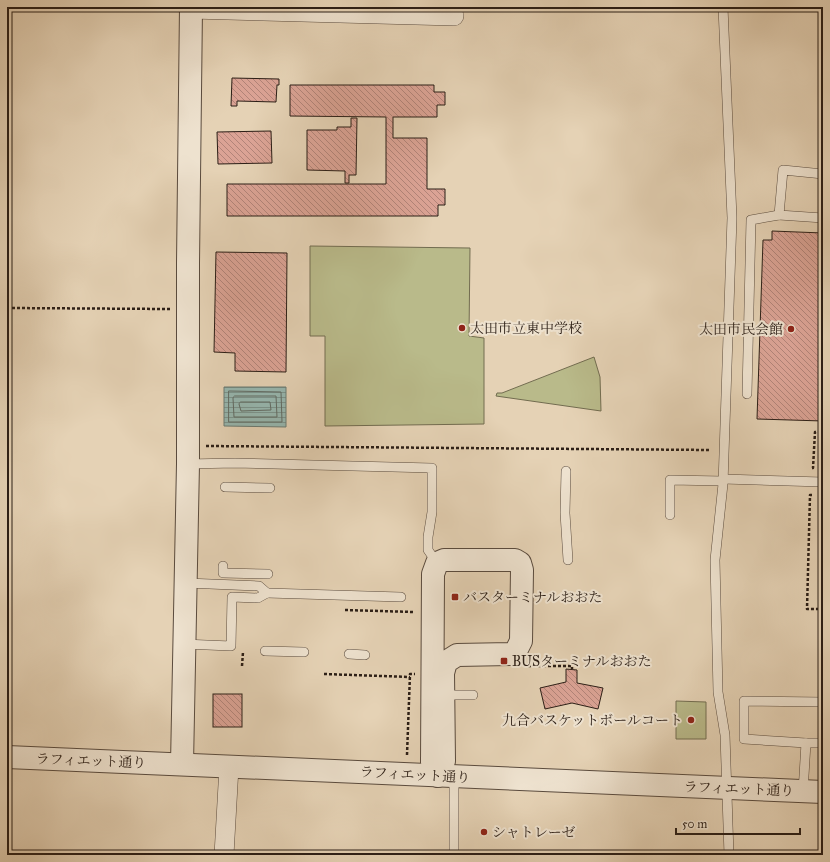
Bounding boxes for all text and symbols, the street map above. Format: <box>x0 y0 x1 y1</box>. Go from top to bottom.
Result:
place label: 太田市立東中学校 <box>470 320 582 337</box>
place label: 太田市民会館 <box>699 321 783 338</box>
marker: 太田市立東中学校 <box>457 323 467 333</box>
marker: 太田市民会館 <box>786 324 796 334</box>
place label: バスターミナルおおた <box>463 589 602 606</box>
marker: バスターミナルおおた <box>450 592 460 602</box>
place label: BUSターミナルおおた <box>512 653 651 670</box>
marker: BUSターミナルおおた <box>499 656 509 666</box>
place label: 九合バスケットボールコート <box>502 712 683 729</box>
marker: 九合バスケットボールコート <box>686 715 696 725</box>
street label: ラフィエット通り <box>35 751 147 771</box>
street label: ラフィエット通り <box>359 764 471 786</box>
street label: ラフィエット通り <box>683 779 795 799</box>
scale bar <box>676 810 800 836</box>
text: 50 m <box>682 817 707 831</box>
place label: シャトレーゼ <box>492 824 575 841</box>
marker: シャトレーゼ <box>479 827 489 837</box>

